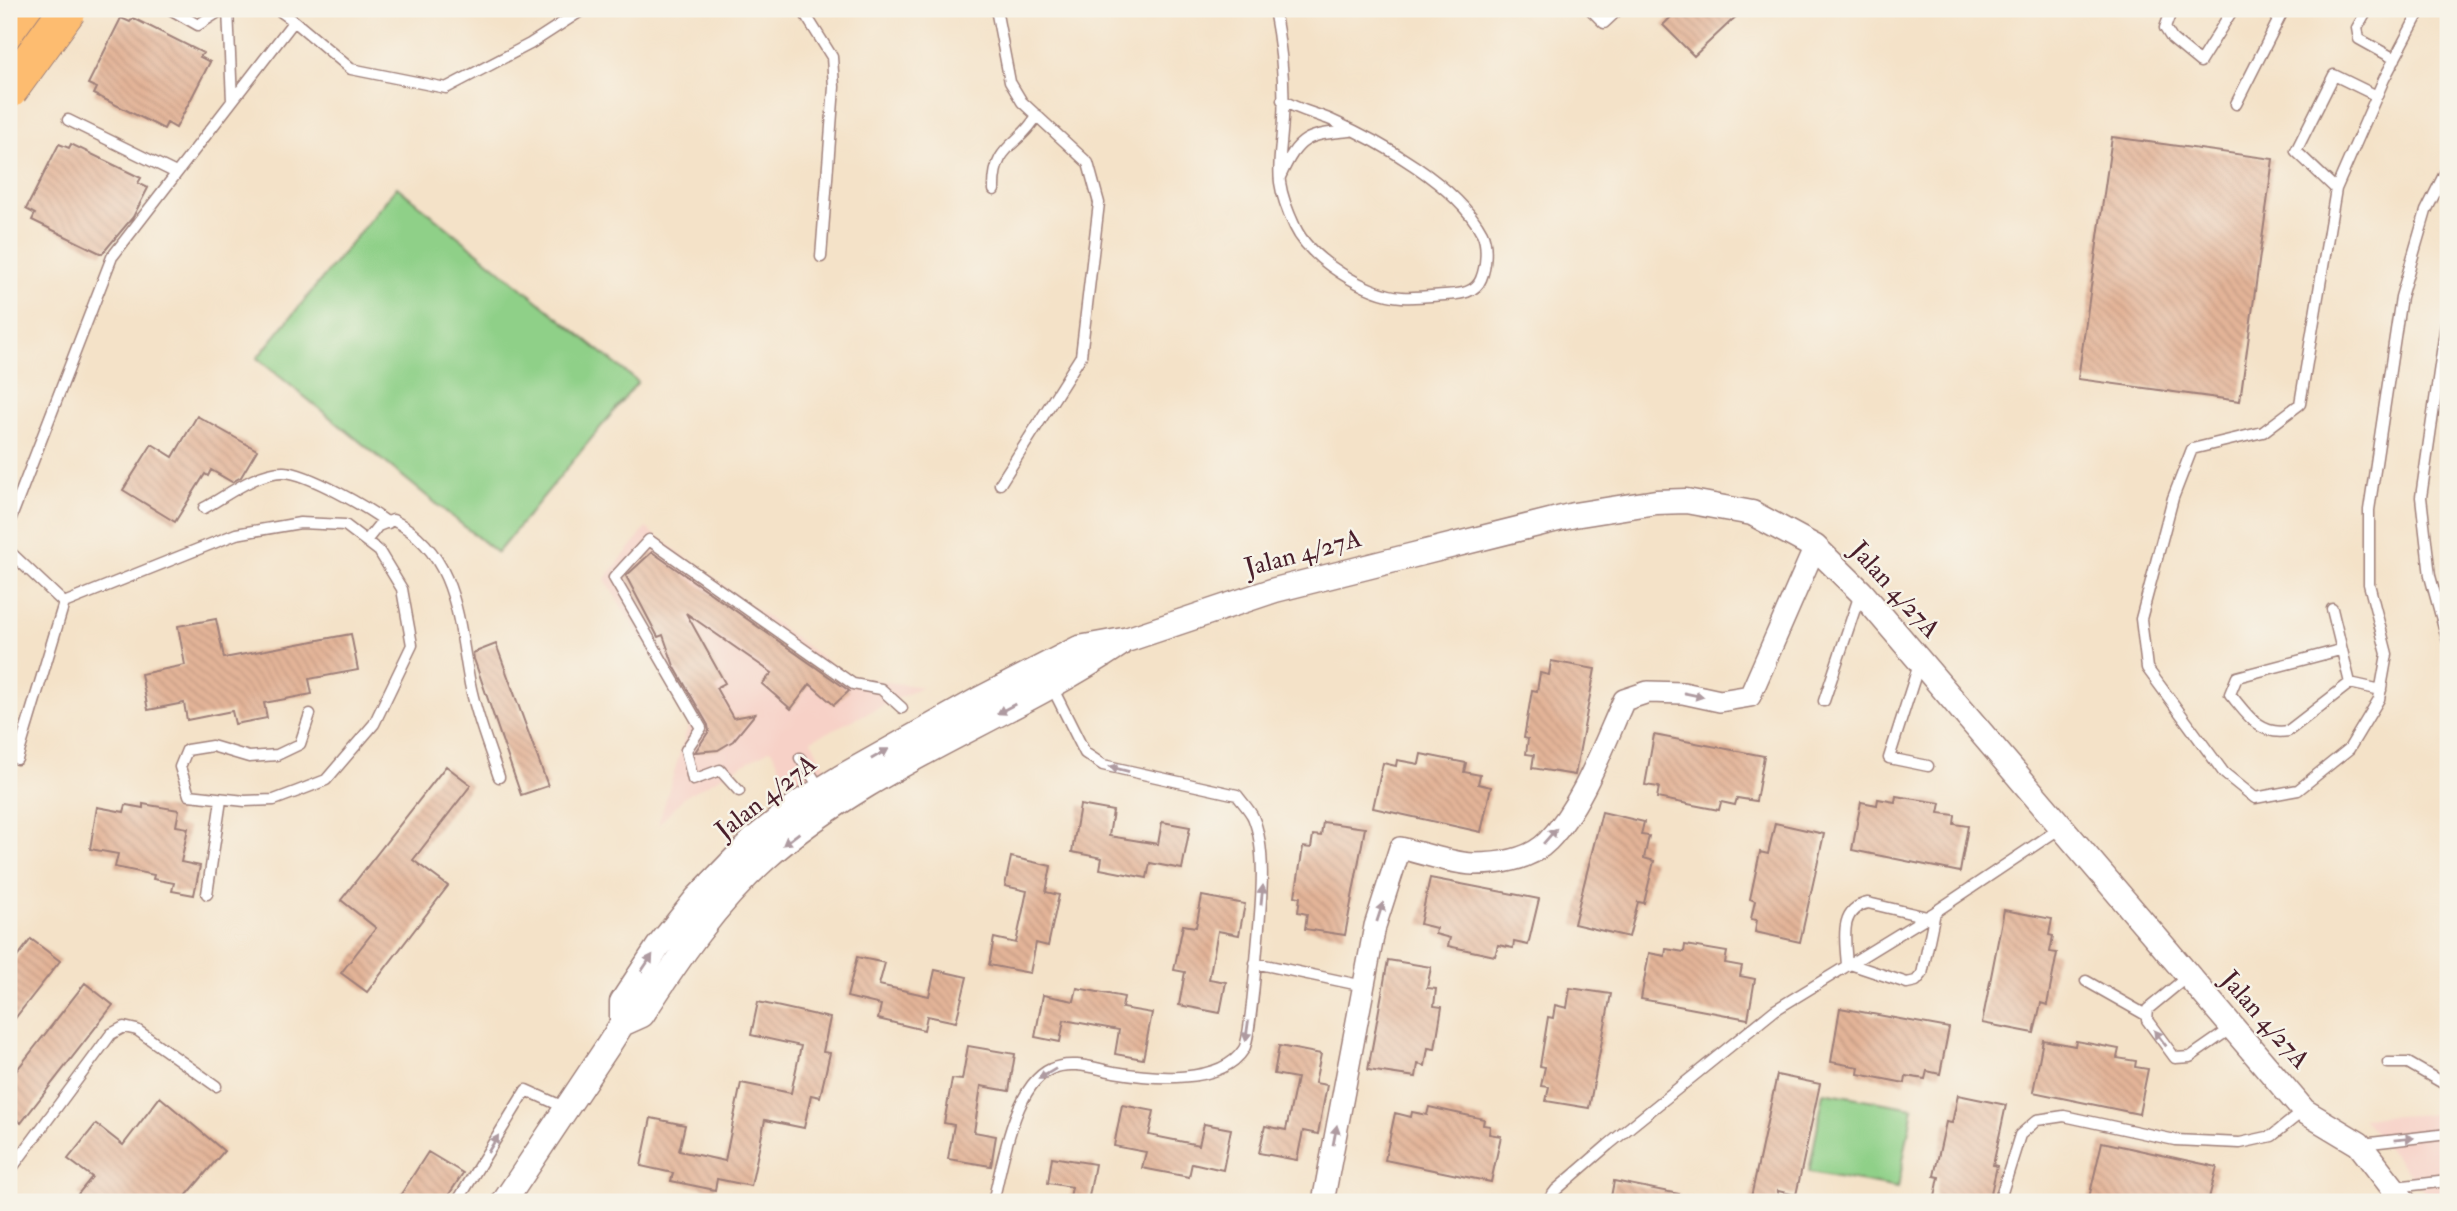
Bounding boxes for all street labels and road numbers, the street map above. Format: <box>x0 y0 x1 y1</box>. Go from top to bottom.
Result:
street label: Jalan 4/27A <box>1240 522 1365 584</box>
street label: Jalan 4/27A <box>1842 534 1947 646</box>
street label: Jalan 4/27A <box>708 747 823 847</box>
street label: Jalan 4/27A <box>2213 964 2317 1076</box>

